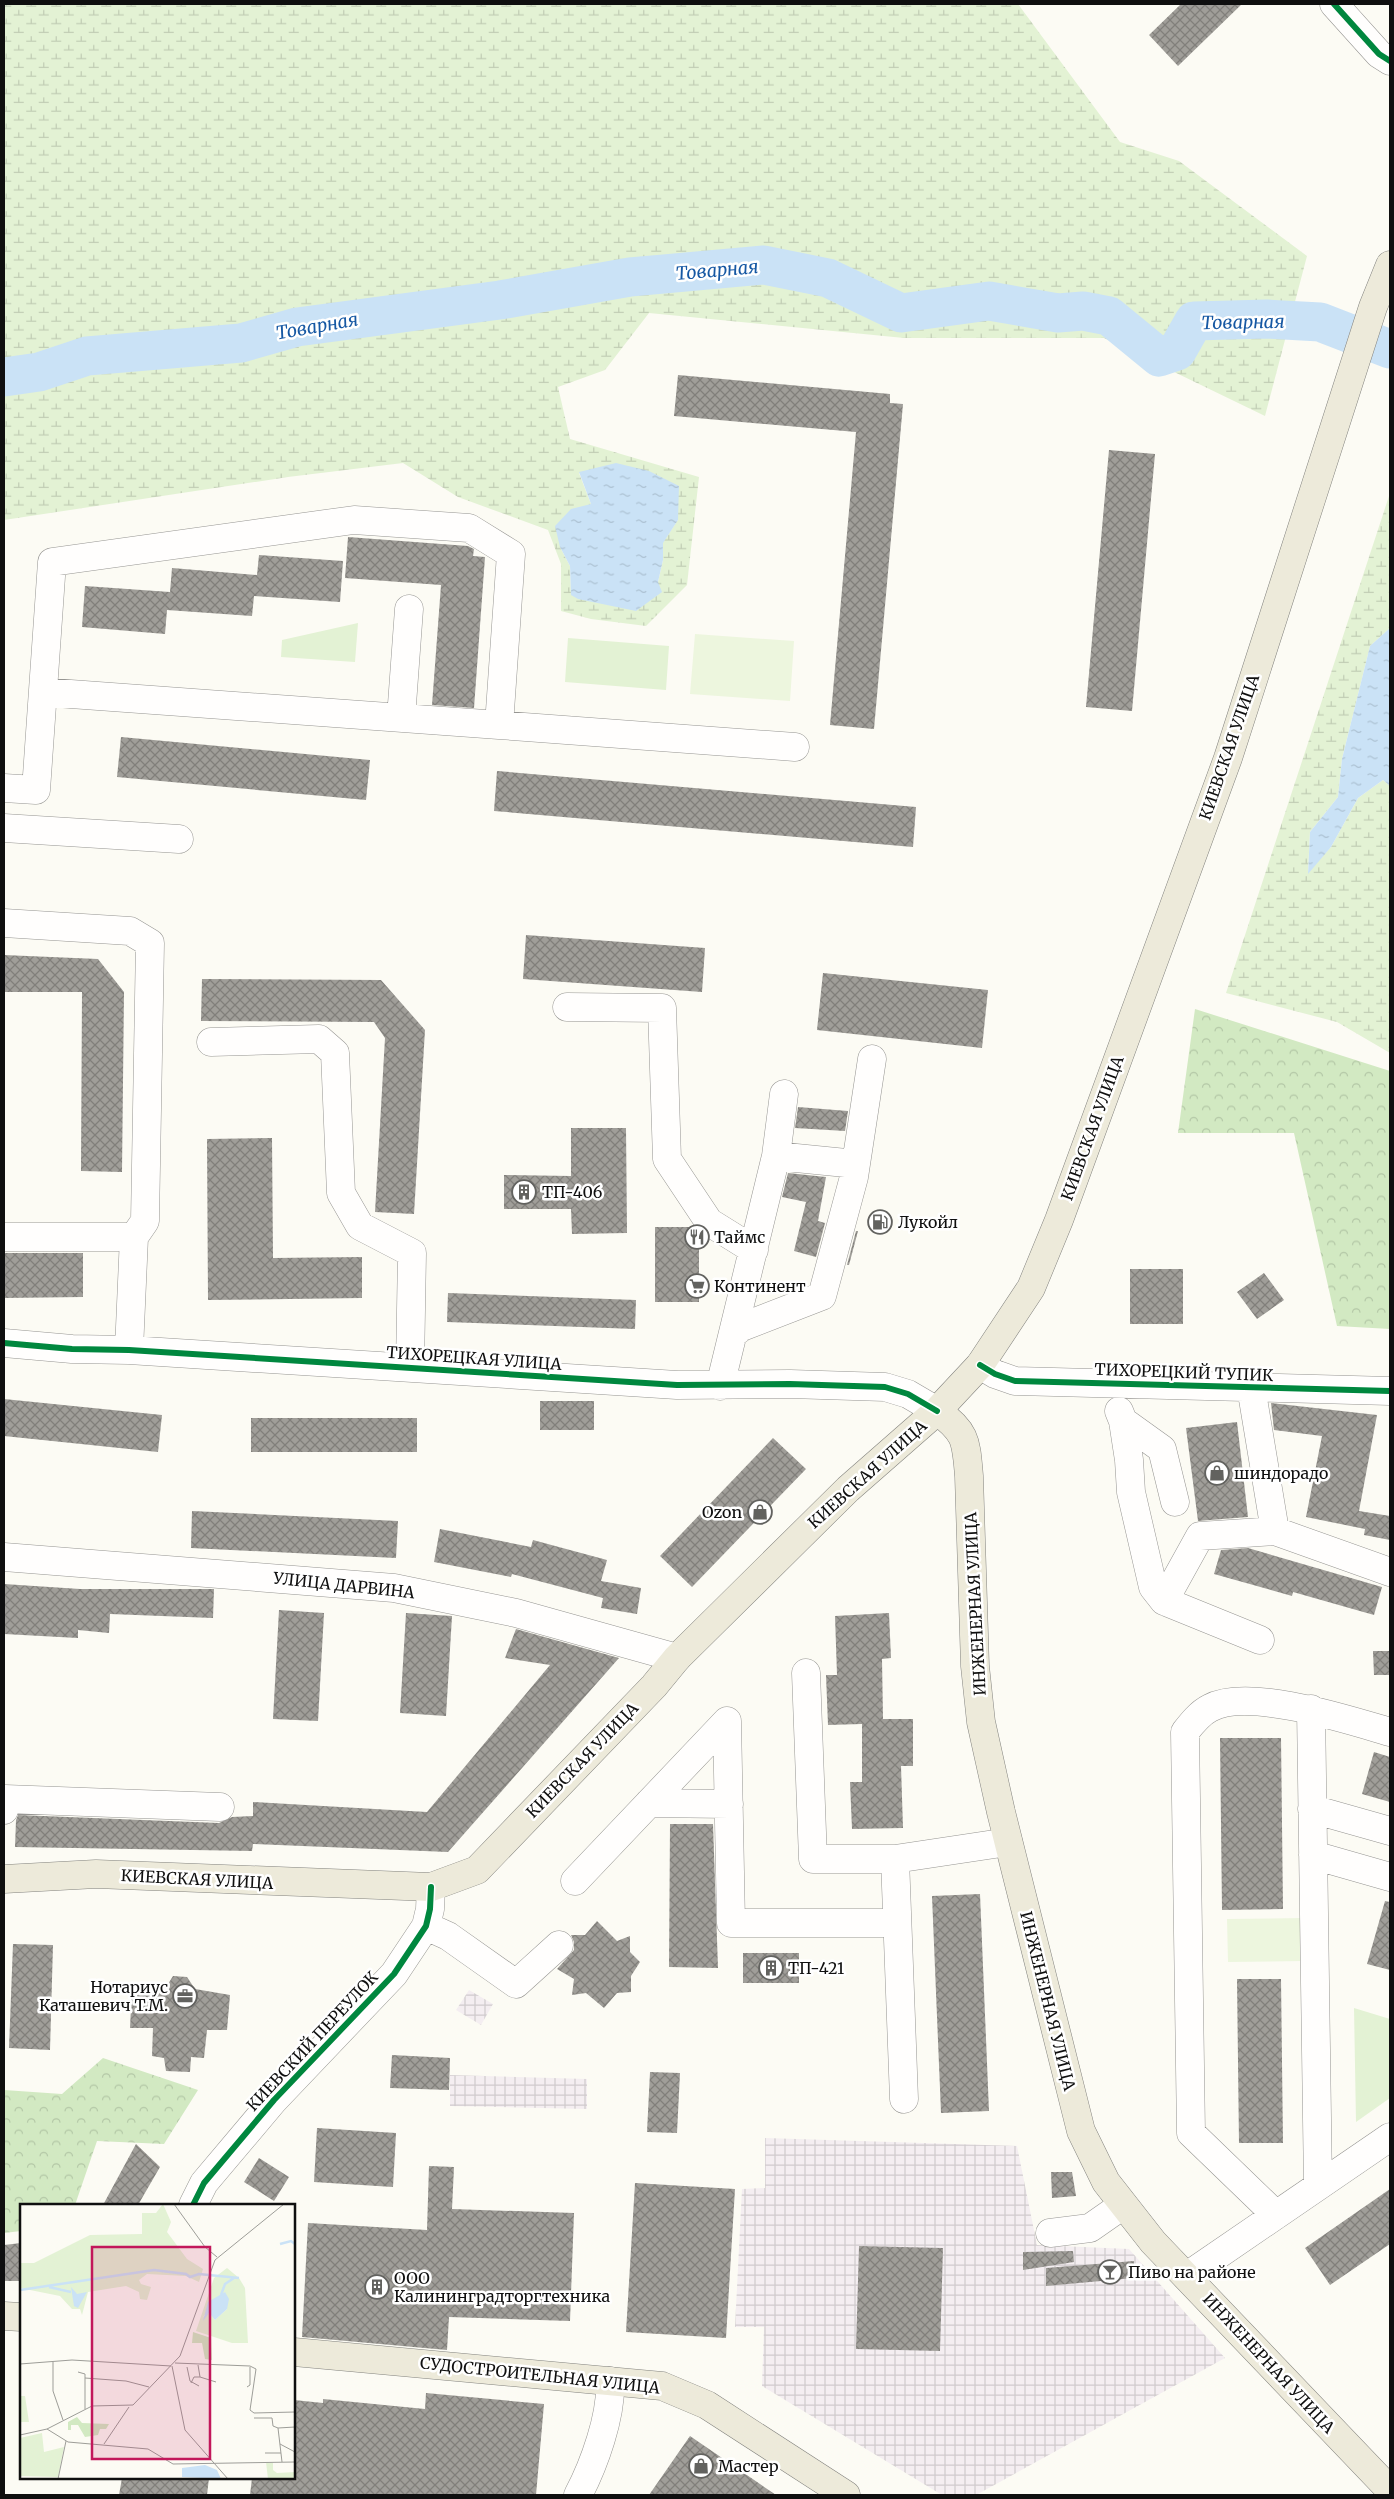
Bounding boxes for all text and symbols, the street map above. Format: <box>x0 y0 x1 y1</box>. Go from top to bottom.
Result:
water label: Товарная <box>675 255 759 285</box>
water label: Товарная <box>274 307 360 345</box>
water label: Товарная <box>1201 310 1285 334</box>
street label: КИЕВСКАЯ УЛИЦА <box>1195 671 1264 822</box>
street label: КИЕВСКАЯ УЛИЦА <box>1056 1052 1128 1203</box>
building icon: ТП-406 <box>511 1179 537 1205</box>
place label: ТП-406 <box>542 1182 603 1202</box>
fuel station icon: Лукойл <box>867 1209 893 1235</box>
place label: Лукойл <box>898 1212 958 1232</box>
restaurant icon: Таймс <box>684 1224 710 1250</box>
place label: Таймс <box>714 1227 765 1247</box>
supermarket icon: Континент <box>684 1273 710 1299</box>
place label: Континент <box>714 1276 806 1296</box>
street label: ТИХОРЕЦКАЯ УЛИЦА <box>386 1342 563 1374</box>
street label: ТИХОРЕЦКИЙ ТУПИК <box>1094 1359 1274 1385</box>
street label: КИЕВСКАЯ УЛИЦА <box>804 1415 931 1533</box>
shop icon: шиндорадо <box>1204 1460 1230 1486</box>
place label: шиндорадо <box>1234 1463 1328 1483</box>
shop icon: Ozon <box>747 1499 773 1525</box>
place label: Ozon <box>702 1502 742 1522</box>
street label: ИНЖЕНЕРНАЯ УЛИЦА <box>960 1511 990 1696</box>
street label: УЛИЦА ДАРВИНА <box>271 1568 416 1602</box>
street label: КИЕВСКАЯ УЛИЦА <box>522 1698 643 1822</box>
street label: КИЕВСКАЯ УЛИЦА <box>120 1865 274 1893</box>
street label: ИНЖЕНЕРНАЯ УЛИЦА <box>1016 1909 1080 2093</box>
building icon: ТП-421 <box>758 1955 784 1981</box>
place label: ТП-421 <box>788 1958 844 1978</box>
street label: КИЕВСКИЙ ПЕРЕУЛОК <box>242 1966 382 2115</box>
place label: Нотариус Каташевич Т.М. <box>39 1977 168 2015</box>
office icon: Нотариус Каташевич Т.М. <box>172 1983 198 2009</box>
inset map <box>20 2204 295 2479</box>
bar icon: Пиво на районе <box>1097 2259 1123 2285</box>
place label: Пиво на районе <box>1128 2262 1256 2282</box>
place label: ООО Калининградторгтехника <box>394 2268 611 2306</box>
building icon: ООО Калининградторгтехника <box>364 2274 390 2300</box>
street label: ИНЖЕНЕРНАЯ УЛИЦА <box>1199 2289 1340 2438</box>
street label: СУДОСТРОИТЕЛЬНАЯ УЛИЦА <box>419 2352 662 2398</box>
shop icon: Мастер <box>688 2453 714 2479</box>
place label: Мастер <box>718 2456 779 2476</box>

